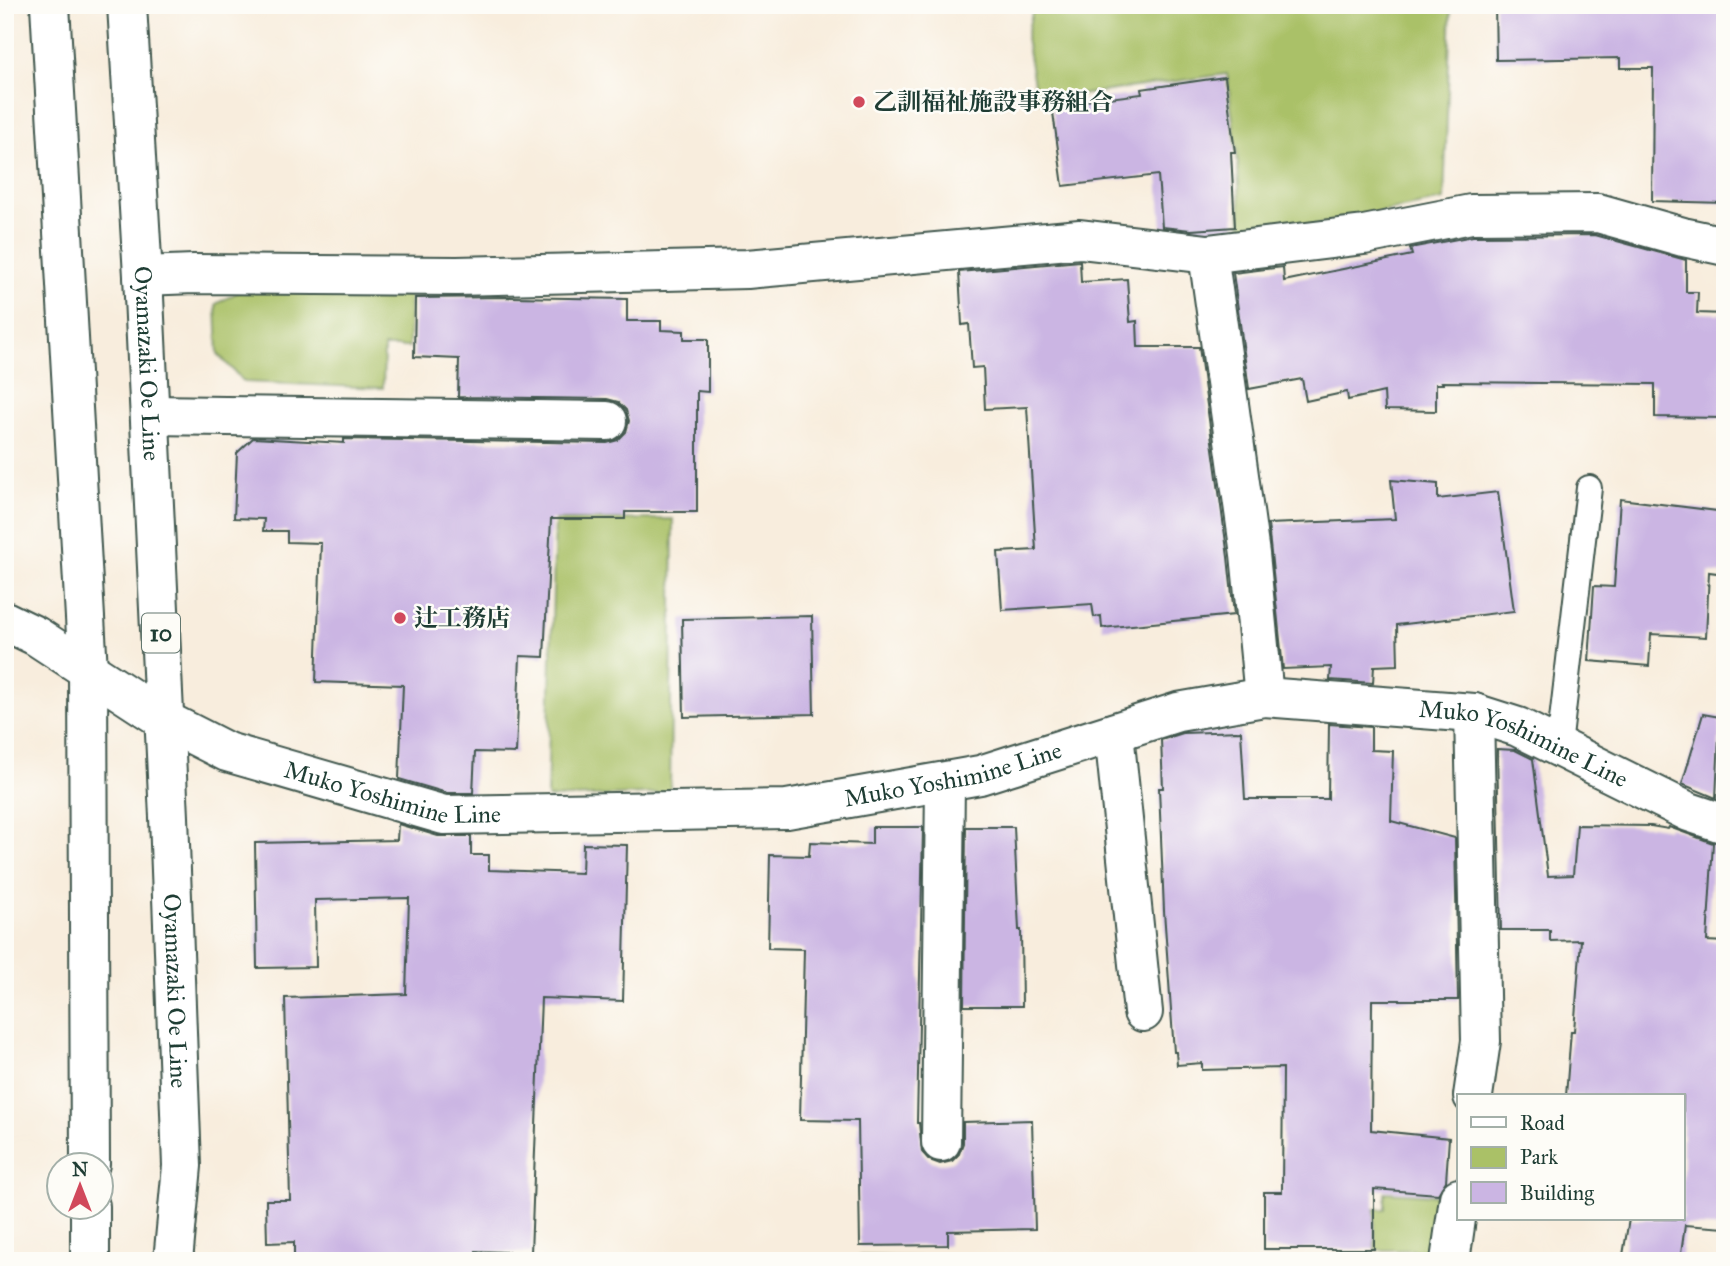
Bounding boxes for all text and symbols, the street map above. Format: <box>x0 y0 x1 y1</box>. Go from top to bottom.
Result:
place label: 乙訓福祉施設事務組合 <box>873 87 1113 117</box>
marker: 乙訓福祉施設事務組合 <box>851 94 867 110</box>
street label: Oyamazaki Oe Line <box>127 265 167 461</box>
place label: 辻工務店 <box>414 603 510 633</box>
marker: 辻工務店 <box>392 610 408 626</box>
road number: 10 <box>142 614 180 652</box>
street label: Muko Yoshimine Line <box>1418 694 1633 794</box>
street label: Muko Yoshimine Line <box>842 735 1065 814</box>
street label: Muko Yoshimine Line <box>281 754 501 831</box>
street label: Oyamazaki Oe Line <box>157 893 194 1089</box>
legend <box>1457 1094 1684 1220</box>
text: Road <box>1520 1110 1565 1136</box>
text: Park <box>1520 1144 1558 1170</box>
north arrow <box>46 1150 116 1220</box>
text: N <box>72 1158 88 1181</box>
text: Building <box>1520 1180 1594 1206</box>

